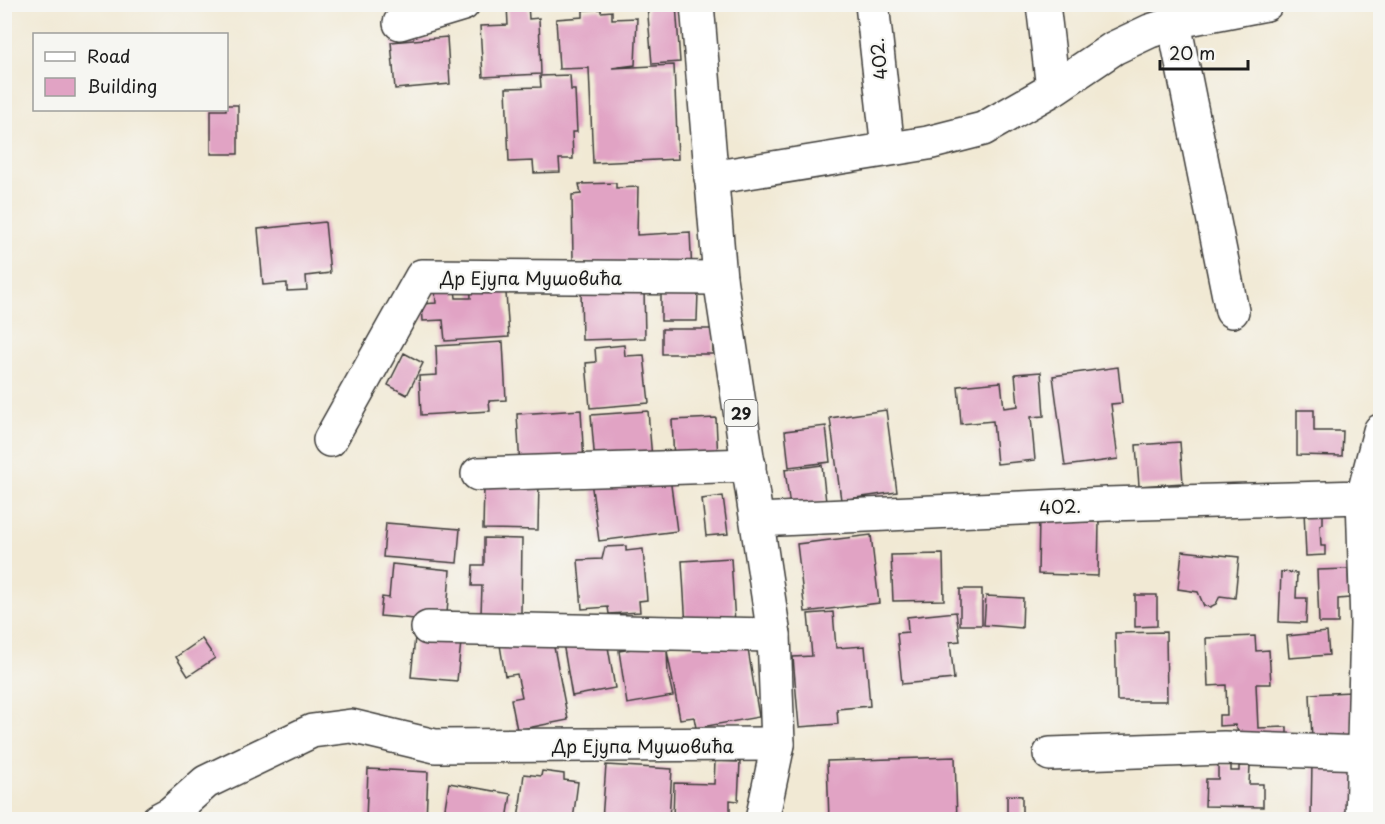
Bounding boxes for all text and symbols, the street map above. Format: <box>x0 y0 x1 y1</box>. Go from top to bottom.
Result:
legend <box>33 33 228 111</box>
scale bar <box>1160 33 1248 71</box>
street label: 402. <box>862 37 894 81</box>
text: 20 m <box>1169 39 1215 66</box>
text: Road <box>87 42 131 69</box>
text: Building <box>87 72 157 99</box>
street label: Др Ејупа Мушовића <box>439 264 623 291</box>
road number: 29 <box>724 400 758 426</box>
street label: 402. <box>1038 491 1082 521</box>
street label: Др Ејупа Мушовића <box>551 732 735 759</box>

